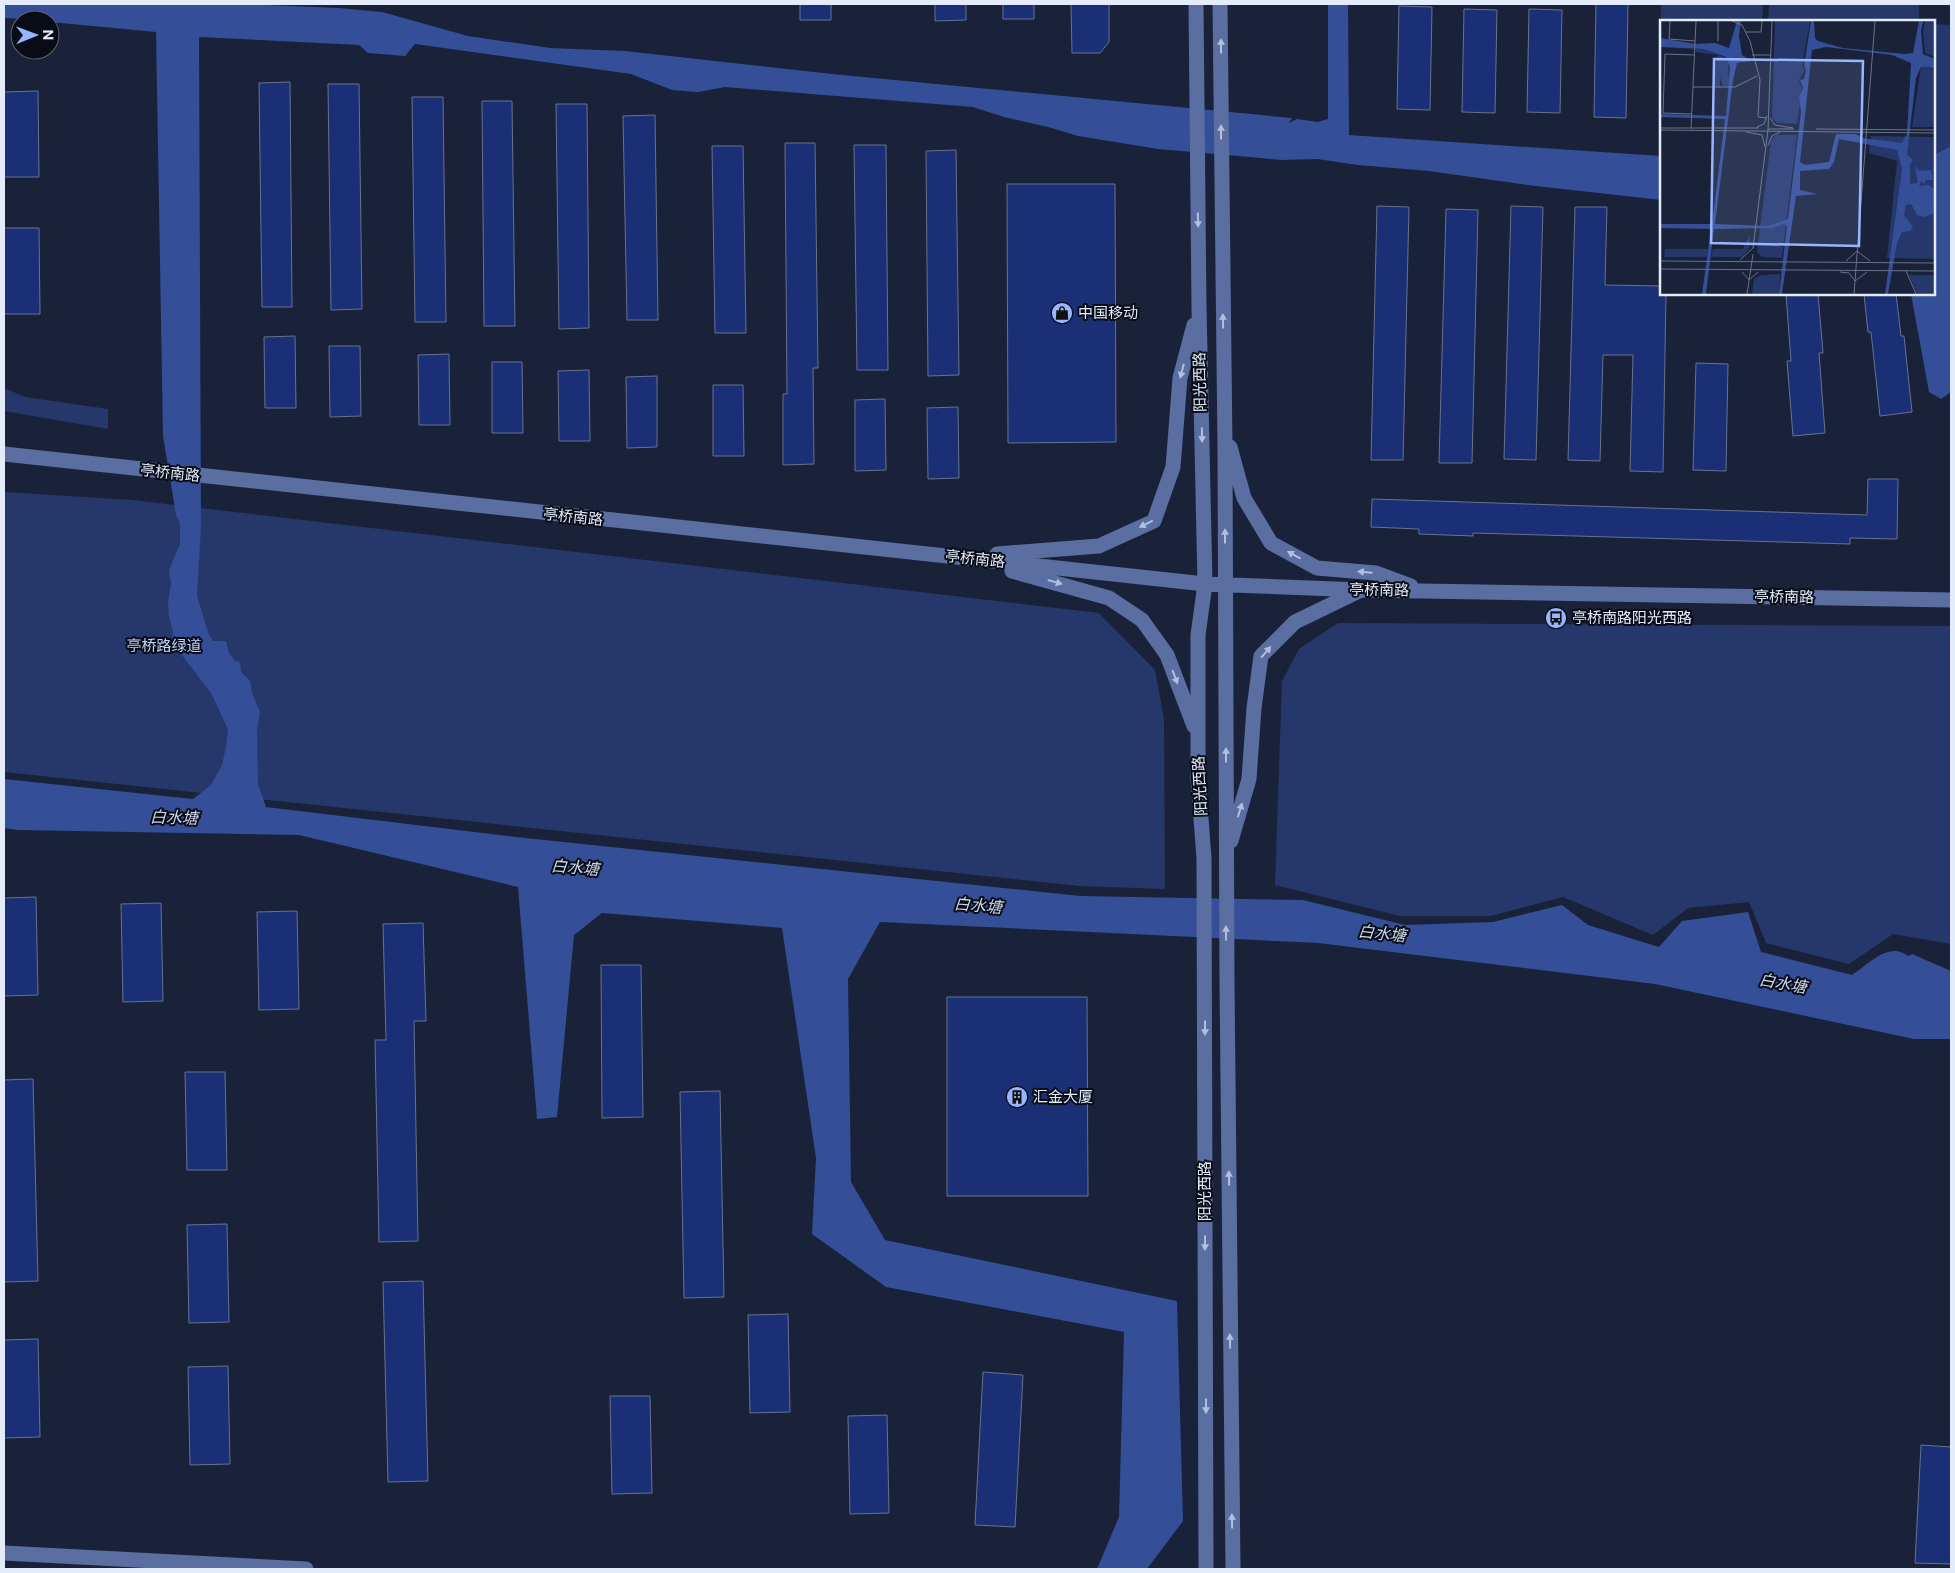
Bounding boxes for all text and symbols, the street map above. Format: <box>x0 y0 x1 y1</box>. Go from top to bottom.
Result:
north arrow <box>10 10 60 60</box>
inset map <box>1660 20 1935 295</box>
text: N <box>40 29 56 40</box>
one-way arrow <box>1217 38 1225 54</box>
one-way arrow <box>1217 123 1225 139</box>
one-way arrow <box>1194 212 1202 228</box>
shop icon: 中国移动 <box>1050 301 1074 325</box>
place label: 中国移动 <box>1078 304 1138 321</box>
one-way arrow <box>1219 312 1227 328</box>
street label: 阳光西路 <box>1190 352 1209 412</box>
one-way arrow <box>1178 363 1186 378</box>
one-way arrow <box>1198 427 1206 443</box>
street label: 亭桥南路 <box>139 461 201 484</box>
street label: 亭桥南路 <box>542 505 604 528</box>
one-way arrow <box>1139 521 1153 529</box>
one-way arrow <box>1221 527 1229 543</box>
street label: 亭桥南路 <box>944 547 1006 570</box>
one-way arrow <box>1287 551 1301 559</box>
one-way arrow <box>1357 568 1373 576</box>
one-way arrow <box>1047 579 1062 587</box>
street label: 亭桥南路 <box>1349 580 1409 599</box>
street label: 亭桥南路 <box>1754 587 1814 606</box>
bus stop icon: 亭桥南路阳光西路 <box>1544 606 1568 630</box>
place label: 亭桥南路阳光西路 <box>1572 609 1692 626</box>
park label: 亭桥路绿道 <box>126 637 202 654</box>
one-way arrow <box>1261 645 1272 658</box>
one-way arrow <box>1172 670 1180 684</box>
one-way arrow <box>1222 747 1230 763</box>
street label: 阳光西路 <box>1189 756 1210 816</box>
one-way arrow <box>1237 802 1245 817</box>
water label: 白水塘 <box>150 807 201 828</box>
water label: 白水塘 <box>550 856 603 879</box>
water label: 白水塘 <box>953 894 1006 917</box>
water label: 白水塘 <box>1357 922 1410 946</box>
one-way arrow <box>1222 924 1230 940</box>
water label: 白水塘 <box>1758 970 1811 998</box>
one-way arrow <box>1201 1021 1209 1037</box>
building icon: 汇金大厦 <box>1005 1085 1029 1109</box>
place label: 汇金大厦 <box>1033 1088 1093 1105</box>
street label: 阳光西路 <box>1196 1161 1213 1221</box>
one-way arrow <box>1225 1170 1233 1186</box>
one-way arrow <box>1201 1236 1209 1252</box>
one-way arrow <box>1226 1332 1234 1348</box>
one-way arrow <box>1202 1398 1210 1414</box>
one-way arrow <box>1228 1512 1236 1528</box>

